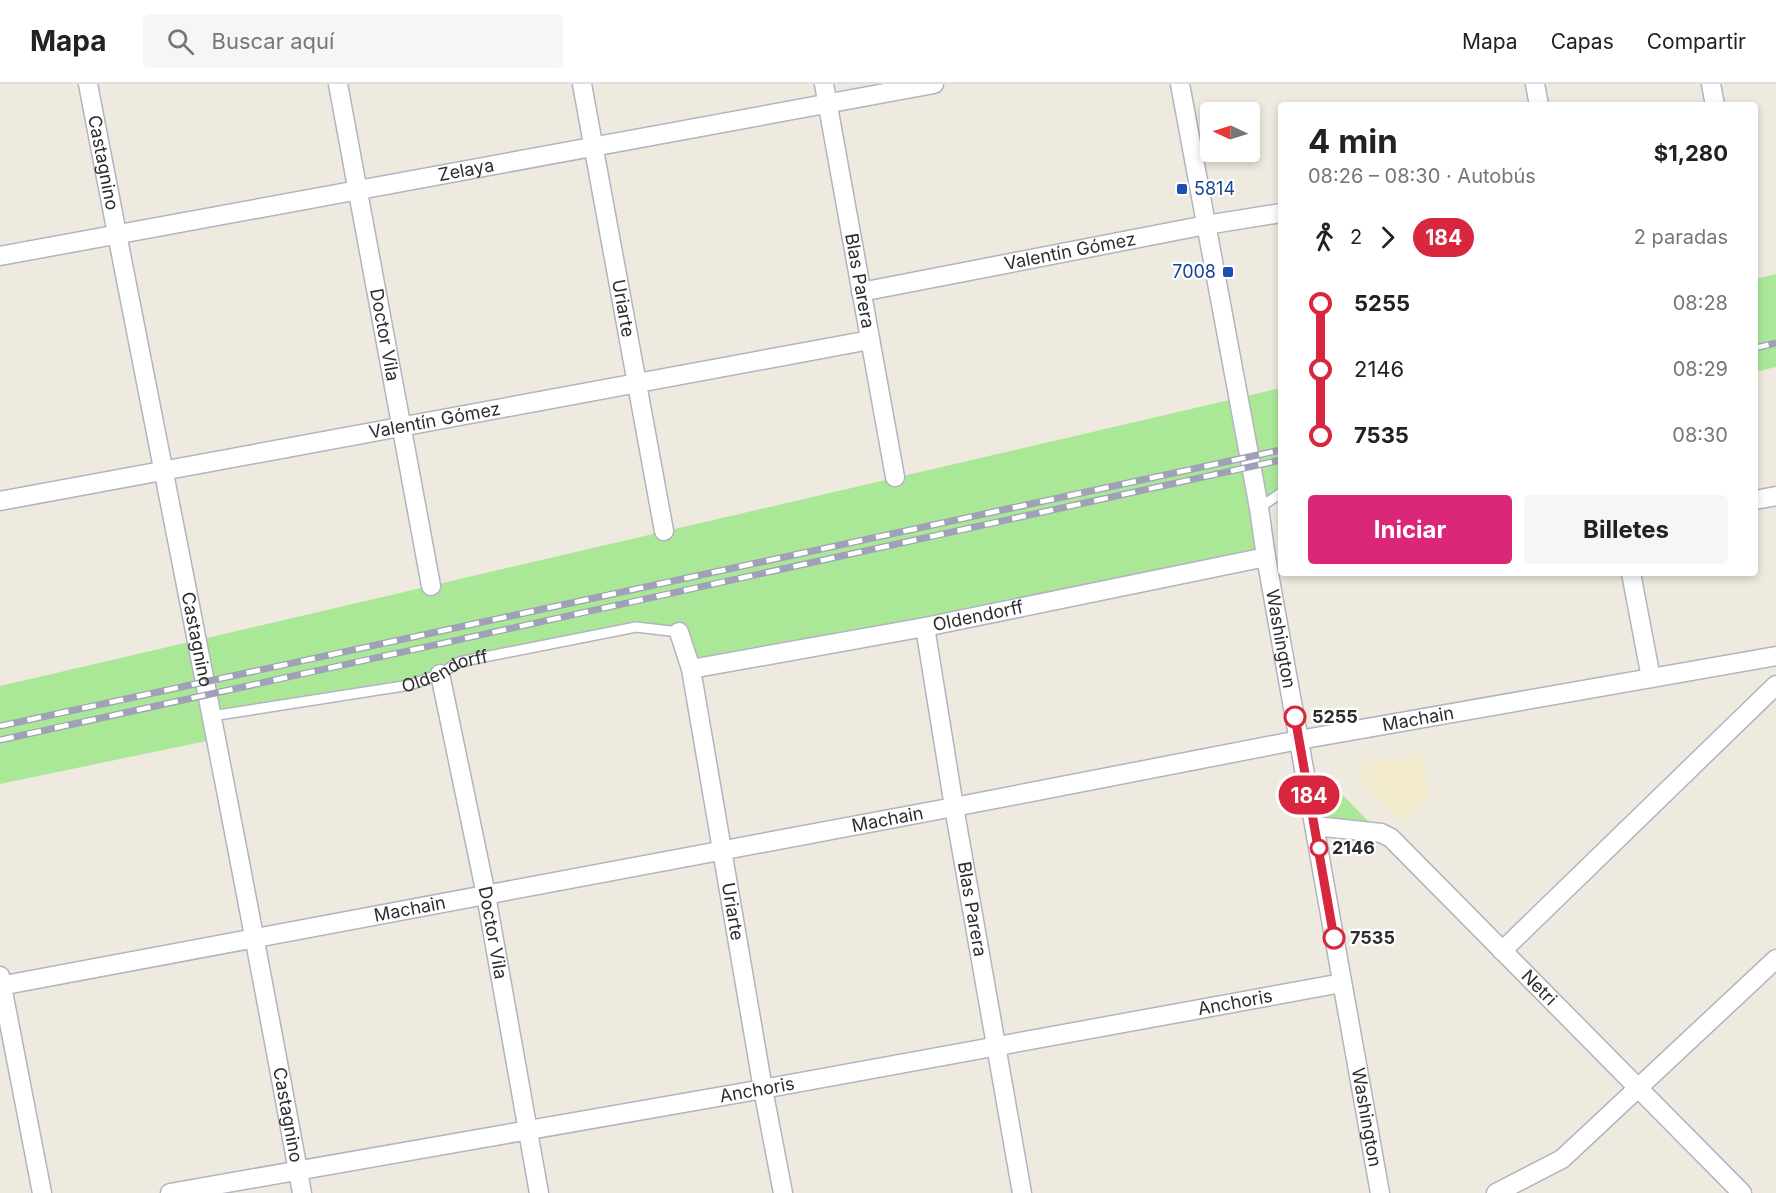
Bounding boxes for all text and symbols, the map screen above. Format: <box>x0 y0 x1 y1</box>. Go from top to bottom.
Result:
search box <box>143 14 563 68</box>
text: Mapa <box>30 24 107 58</box>
icon: search <box>164 25 197 58</box>
text: Buscar aquí <box>212 28 334 54</box>
text: Mapa <box>1462 29 1518 54</box>
text: Capas <box>1551 29 1614 54</box>
text: Compartir <box>1647 29 1746 54</box>
north arrow <box>1200 102 1260 162</box>
map controls <box>1200 102 1260 162</box>
street label: Castagnino <box>84 113 123 212</box>
text: 4 min <box>1308 121 1398 161</box>
text: $1,280 <box>1654 140 1728 166</box>
street label: Zelaya <box>437 154 496 185</box>
text: 08:26 – 08:30 · Autobús <box>1308 164 1536 188</box>
place label: 5814 <box>1194 178 1235 199</box>
marker: 5814 <box>1175 182 1189 196</box>
icon: walk <box>1308 221 1341 254</box>
icon: forward <box>1371 221 1404 254</box>
text: 2 <box>1350 225 1362 249</box>
text: 184 <box>1425 225 1462 250</box>
text: 2 paradas <box>1634 225 1728 249</box>
street label: Valentín Gómez <box>1003 228 1137 274</box>
street label: Blas Parera <box>841 231 879 330</box>
place label: 7008 <box>1172 261 1216 282</box>
marker: 7008 <box>1221 265 1235 279</box>
street label: Uriarte <box>608 278 639 339</box>
street label: Doctor Vila <box>366 287 404 383</box>
text: 5255 <box>1354 290 1410 316</box>
text: 08:28 <box>1673 291 1728 315</box>
text: 2146 <box>1354 356 1404 382</box>
text: 08:29 <box>1673 357 1728 381</box>
street label: Valentín Gómez <box>367 398 502 443</box>
text: 7535 <box>1354 422 1409 448</box>
text: 08:30 <box>1672 423 1728 447</box>
button: Iniciar <box>1308 495 1512 564</box>
button: Billetes <box>1524 495 1728 564</box>
street label: Washington <box>1262 588 1300 690</box>
street label: Castagnino <box>178 590 217 689</box>
street label: Oldendorff <box>931 596 1025 635</box>
street label: Oldendorff <box>400 646 490 696</box>
street label: Machain <box>1380 702 1455 735</box>
marker: 5255 <box>1284 706 1306 728</box>
place label: 5255 <box>1312 706 1358 727</box>
line badge: 184 <box>1274 776 1344 814</box>
text: 184 <box>1291 783 1327 808</box>
street label: Machain <box>850 802 925 836</box>
place label: 2146 <box>1332 837 1375 858</box>
marker: 2146 <box>1310 839 1328 857</box>
street label: Blas Parera <box>954 860 991 958</box>
street label: Uriarte <box>718 881 748 942</box>
street label: Doctor Vila <box>474 884 512 981</box>
street label: Machain <box>372 892 447 926</box>
marker: 7535 <box>1323 927 1345 949</box>
place label: 7535 <box>1350 927 1395 948</box>
street label: Netri <box>1517 965 1561 1009</box>
street label: Anchoris <box>1196 985 1274 1019</box>
street label: Castagnino <box>269 1065 307 1164</box>
street label: Washington <box>1348 1066 1386 1168</box>
street label: Anchoris <box>718 1072 796 1106</box>

